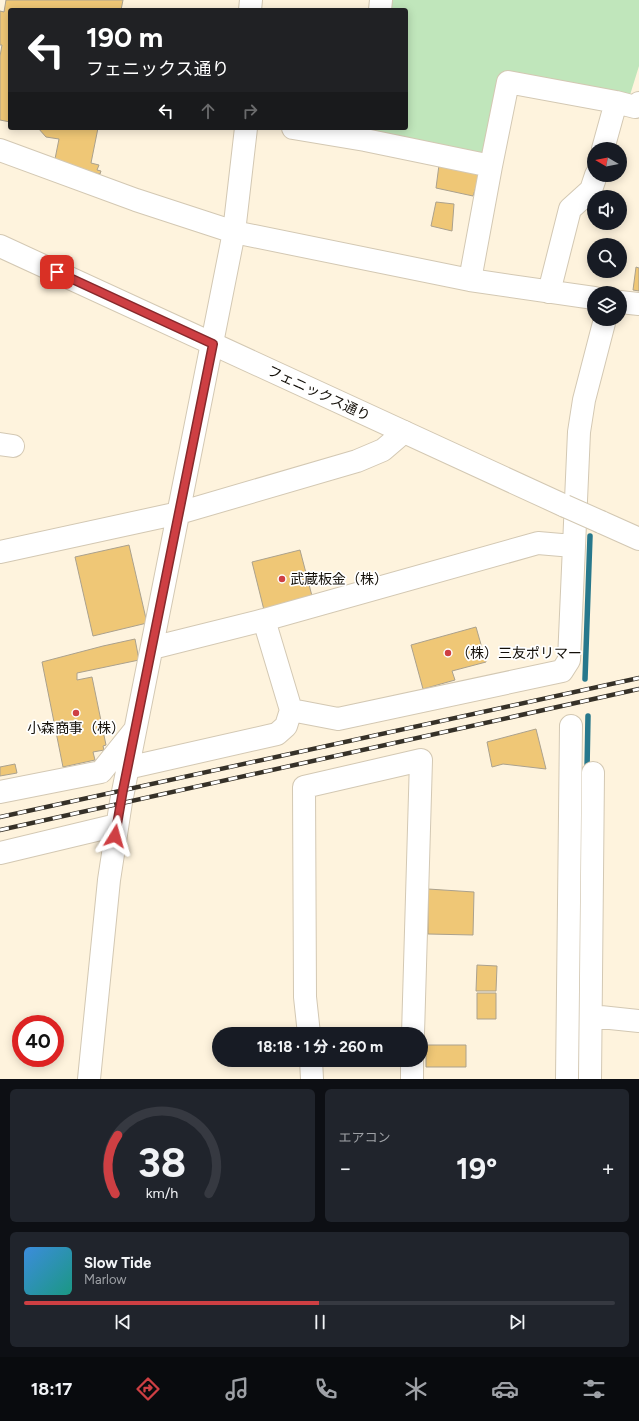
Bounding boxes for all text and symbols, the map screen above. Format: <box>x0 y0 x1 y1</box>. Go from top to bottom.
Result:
text: 190 m <box>86 20 163 54</box>
icon: left <box>20 24 72 76</box>
text: フェニックス通り <box>86 58 229 80</box>
icon: left <box>155 100 177 122</box>
icon: ahead <box>197 100 219 122</box>
icon: right <box>239 100 261 122</box>
north arrow <box>587 142 627 182</box>
map controls <box>587 142 627 326</box>
button: sound <box>587 190 627 230</box>
button: search <box>587 238 627 278</box>
pin <box>40 255 74 289</box>
icon: arrive <box>46 261 68 283</box>
button: layers <box>587 286 627 326</box>
street label: フェニックス通り <box>265 362 373 425</box>
place label: 武蔵板金（株） <box>290 571 388 588</box>
marker: 武蔵板金（株） <box>277 574 287 584</box>
place label: （株）三友ポリマー <box>456 645 582 662</box>
marker: （株）三友ポリマー <box>443 648 453 658</box>
marker: 小森商事（株） <box>71 708 81 718</box>
place label: 小森商事（株） <box>27 720 125 737</box>
position arrow <box>94 815 136 857</box>
speed limit sign: 40 <box>12 1015 64 1067</box>
text: 18:18 · 1 分 · 260 m <box>257 1038 383 1056</box>
text: エアコン <box>339 1130 391 1145</box>
text: 38 <box>138 1136 187 1186</box>
text: 19° <box>456 1150 497 1187</box>
text: − <box>339 1155 352 1182</box>
text: + <box>601 1155 615 1182</box>
text: km/h <box>146 1183 179 1201</box>
text: Slow Tide <box>84 1254 151 1272</box>
text: Marlow <box>84 1272 126 1287</box>
icon: previous <box>112 1311 134 1333</box>
icon: pause <box>309 1311 331 1333</box>
icon: next <box>506 1311 528 1333</box>
icon: directions <box>134 1375 162 1403</box>
icon: music <box>223 1375 251 1403</box>
icon: phone <box>312 1375 340 1403</box>
icon: climate <box>402 1375 430 1403</box>
icon: car <box>491 1375 519 1403</box>
icon: filters <box>580 1375 608 1403</box>
text: 18:17 <box>31 1378 72 1400</box>

